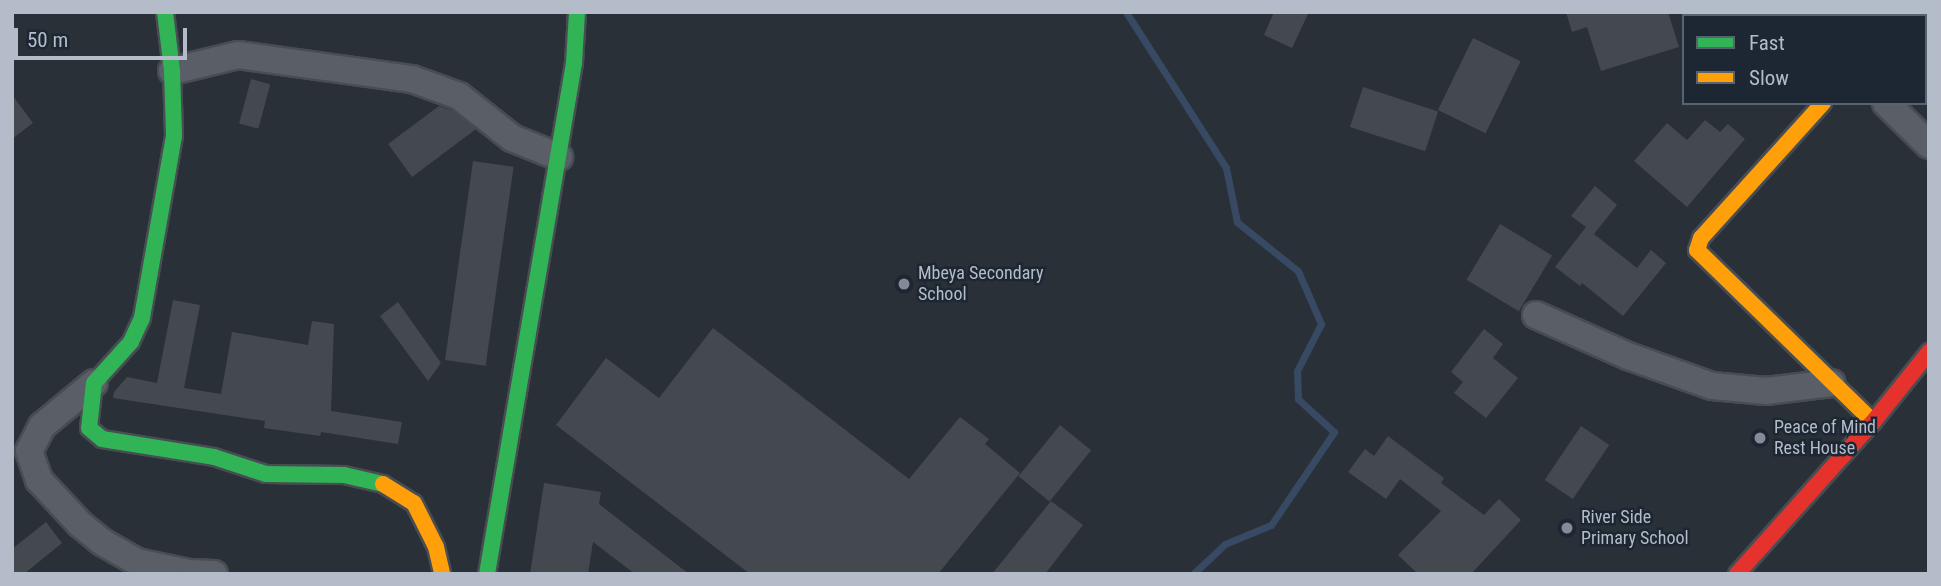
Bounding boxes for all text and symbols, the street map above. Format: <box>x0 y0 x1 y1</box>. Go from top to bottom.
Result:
scale bar <box>18 14 191 58</box>
legend <box>1682 14 1927 105</box>
text: 50 m <box>27 28 68 52</box>
text: Fast <box>1749 31 1785 55</box>
text: Slow <box>1749 66 1789 90</box>
place label: Mbeya Secondary School <box>918 263 1043 306</box>
marker: Mbeya Secondary School <box>896 276 912 292</box>
place label: Peace of Mind Rest House <box>1774 417 1876 460</box>
marker: Peace of Mind Rest House <box>1752 430 1768 446</box>
place label: River Side Primary School <box>1581 507 1689 550</box>
marker: River Side Primary School <box>1559 520 1575 536</box>

